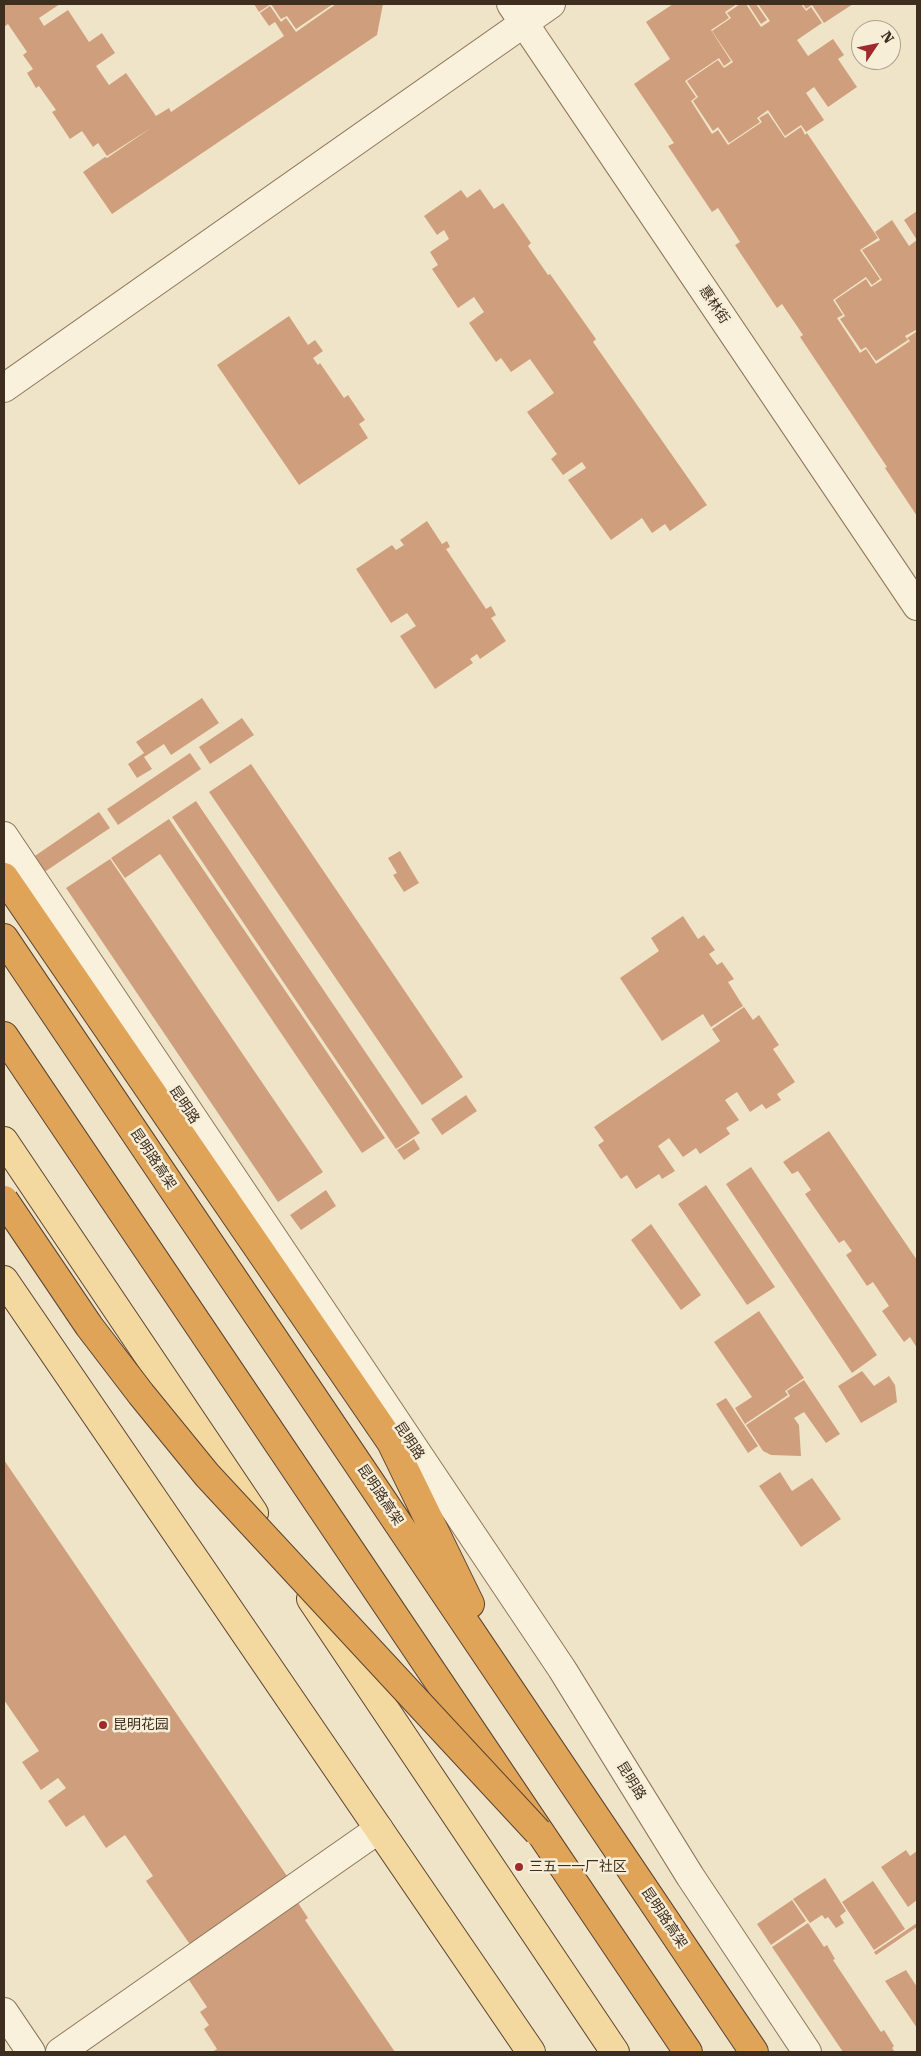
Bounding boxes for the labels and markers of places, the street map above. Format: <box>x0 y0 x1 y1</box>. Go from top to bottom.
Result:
place label: 昆明花园 <box>113 1717 169 1733</box>
marker: 昆明花园 <box>97 1719 109 1731</box>
place label: 三五一一厂社区 <box>529 1859 627 1875</box>
marker: 三五一一厂社区 <box>513 1861 525 1873</box>

